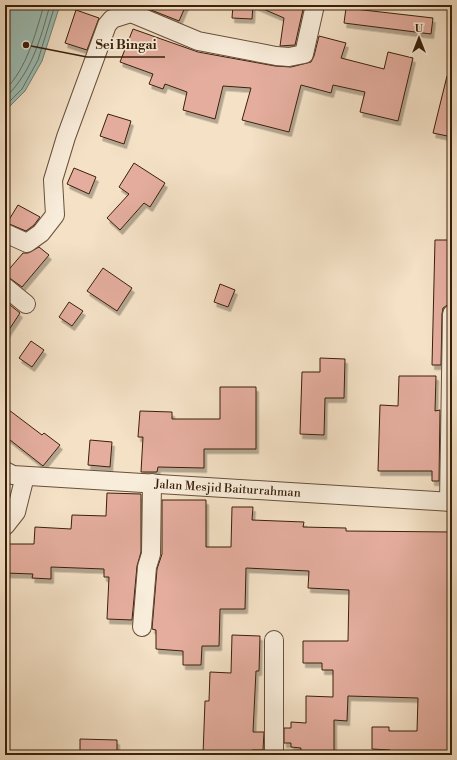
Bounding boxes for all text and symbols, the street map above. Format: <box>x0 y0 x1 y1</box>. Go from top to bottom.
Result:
north arrow <box>399 18 439 58</box>
text: U <box>415 22 424 36</box>
callout: Sei Bingai <box>87 32 165 57</box>
text: Sei Bingai <box>95 37 157 53</box>
street label: Jalan Mesjid Baiturrahman <box>153 476 301 500</box>

